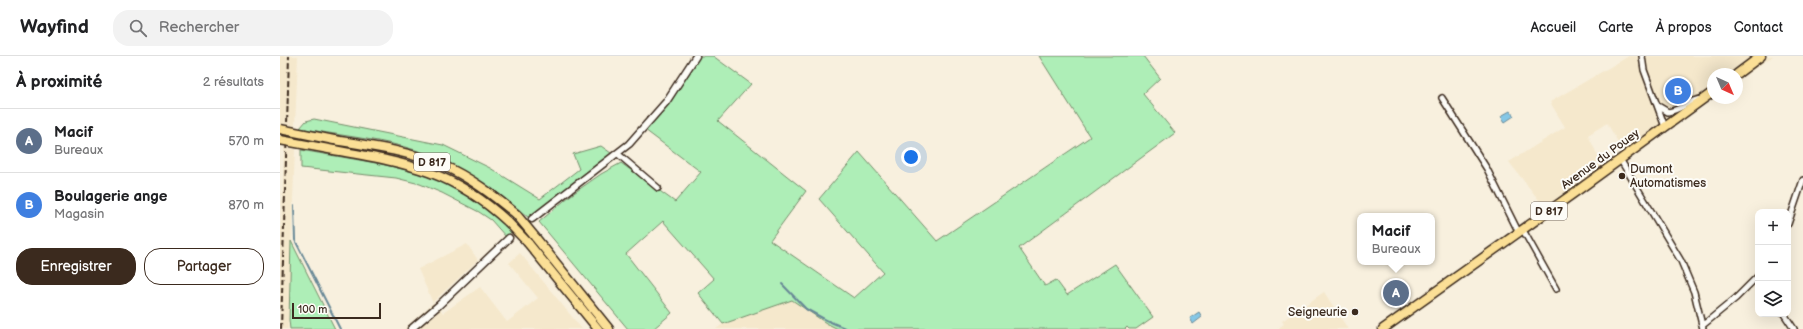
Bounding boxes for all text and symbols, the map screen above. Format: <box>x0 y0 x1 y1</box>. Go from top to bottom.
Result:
search box <box>113 10 393 46</box>
text: Wayfind <box>20 16 89 39</box>
icon: search <box>127 17 149 39</box>
text: Rechercher <box>159 18 239 37</box>
text: Accueil <box>1530 19 1576 36</box>
text: Carte <box>1598 19 1633 36</box>
text: À propos <box>1655 19 1712 36</box>
text: Contact <box>1734 19 1783 36</box>
north arrow <box>1707 68 1743 104</box>
text: À proximité <box>16 72 102 92</box>
text: 2 résultats <box>203 74 264 90</box>
pin: B <box>1665 76 1691 106</box>
text: Macif <box>54 123 93 142</box>
street label: Avenue du Pouey <box>1558 126 1643 193</box>
text: A <box>25 133 33 149</box>
text: 570 m <box>228 133 264 149</box>
text: Bureaux <box>54 142 103 158</box>
your location <box>901 147 921 167</box>
road number: D 817 <box>414 153 450 171</box>
place label: Dumont Automatismes <box>1630 162 1706 191</box>
marker: Dumont Automatismes <box>1617 171 1627 181</box>
text: Boulagerie ange <box>54 187 168 206</box>
text: B <box>24 197 34 213</box>
text: 870 m <box>228 197 264 213</box>
road number: D 817 <box>1531 202 1567 220</box>
text: Magasin <box>54 206 104 222</box>
map controls <box>1755 209 1791 317</box>
button: + <box>1755 209 1791 245</box>
popup <box>1357 213 1435 265</box>
text: Macif <box>1372 222 1411 241</box>
text: Bureaux <box>1372 241 1420 257</box>
button: − <box>1755 245 1791 281</box>
button: Enregistrer <box>16 248 136 285</box>
button: Partager <box>144 248 264 285</box>
pin: A <box>1383 278 1409 308</box>
button: layers <box>1755 281 1791 317</box>
scale bar <box>292 301 381 320</box>
text: 100 m <box>298 303 327 316</box>
place label: Seigneurie <box>1288 305 1347 320</box>
marker: Seigneurie <box>1350 307 1360 317</box>

